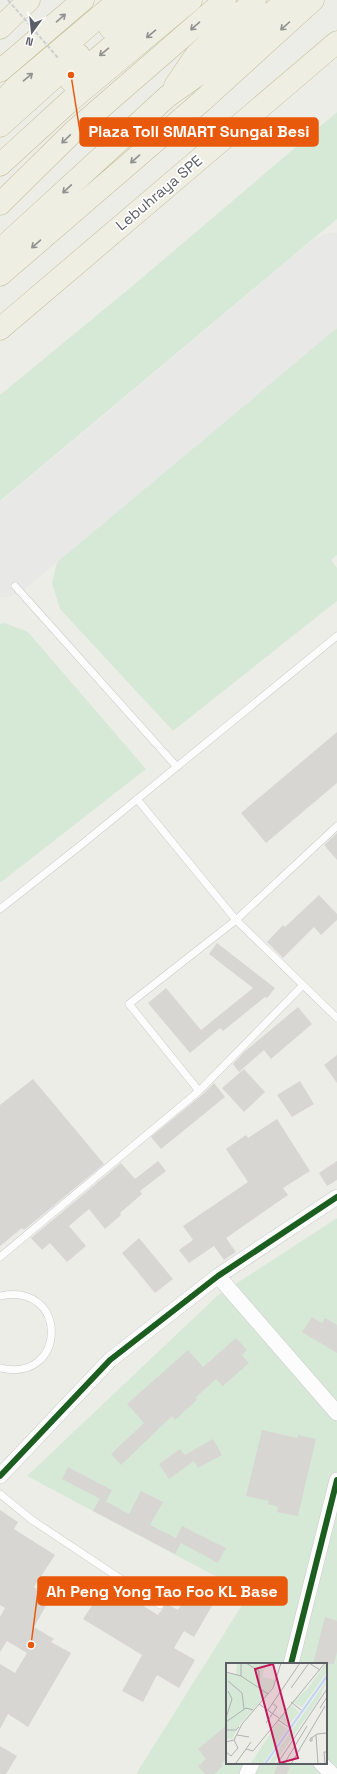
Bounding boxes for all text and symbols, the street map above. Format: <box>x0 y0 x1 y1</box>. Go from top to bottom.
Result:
north arrow <box>12 12 52 52</box>
one-way arrow <box>56 14 67 23</box>
one-way arrow <box>190 21 201 30</box>
one-way arrow <box>280 21 290 30</box>
one-way arrow <box>145 30 156 39</box>
text: N <box>24 34 35 49</box>
one-way arrow <box>99 48 109 57</box>
one-way arrow <box>23 73 34 82</box>
callout: Plaza Toll SMART Sungai Besi <box>80 118 318 146</box>
text: Plaza Toll SMART Sungai Besi <box>88 121 310 142</box>
one-way arrow <box>61 134 71 144</box>
street label: Lebuhraya SPE <box>112 151 206 234</box>
one-way arrow <box>130 154 140 163</box>
one-way arrow <box>62 185 72 194</box>
one-way arrow <box>31 239 42 248</box>
callout: Ah Peng Yong Tao Foo KL Base <box>38 1577 287 1605</box>
text: Ah Peng Yong Tao Foo KL Base <box>46 1581 278 1602</box>
inset map <box>226 1663 327 1764</box>

